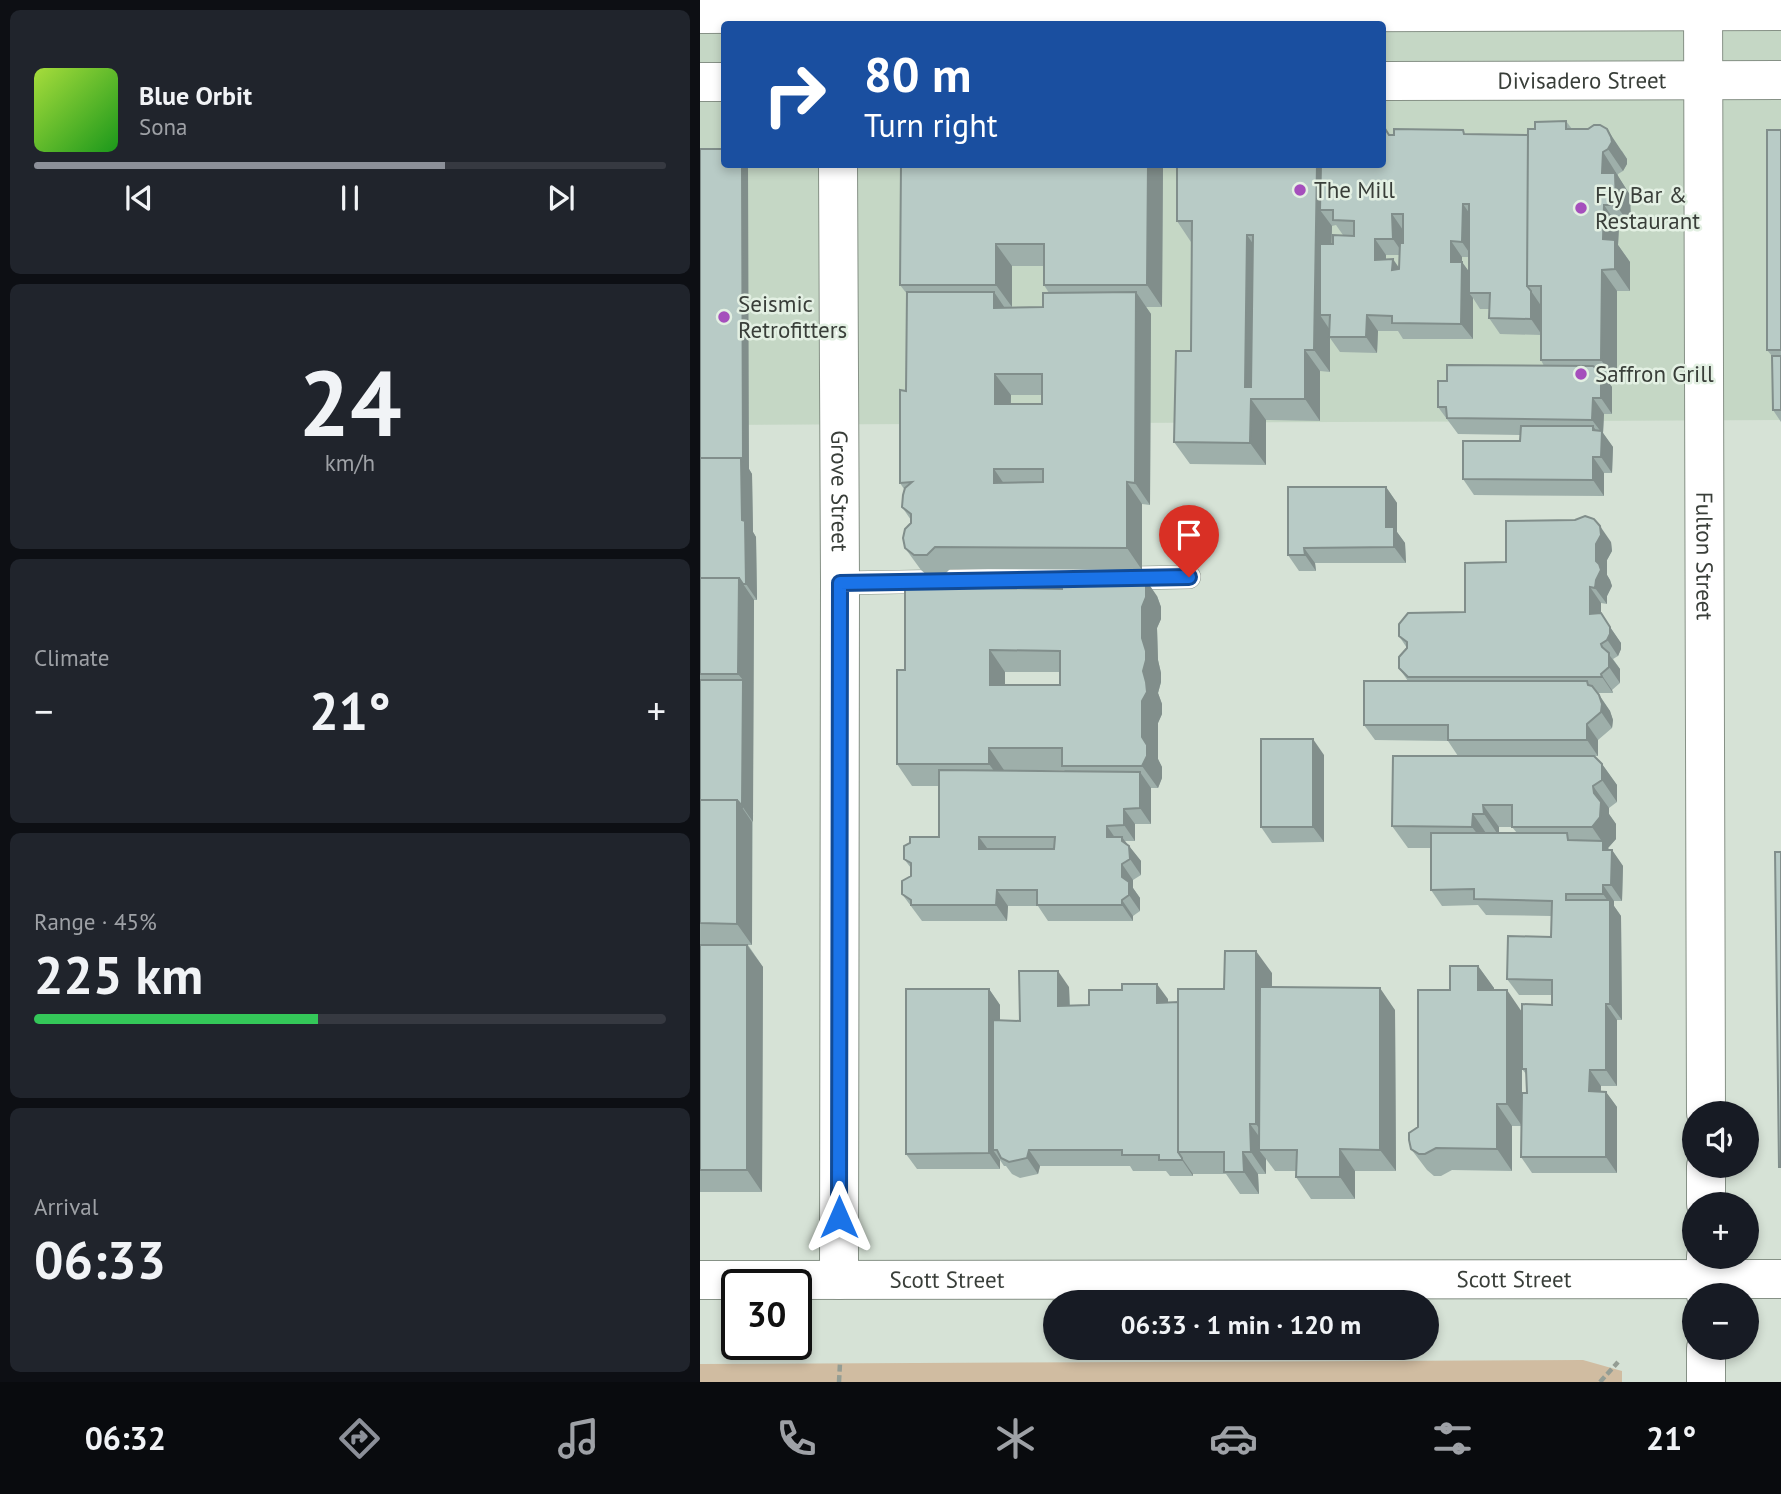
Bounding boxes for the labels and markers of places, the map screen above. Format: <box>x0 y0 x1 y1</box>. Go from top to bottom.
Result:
place label: The Mill <box>1314 175 1395 204</box>
place label: Fly Bar & Restaurant <box>1595 180 1700 235</box>
marker: The Mill <box>1292 182 1308 198</box>
marker: Fly Bar & Restaurant <box>1573 200 1589 216</box>
place label: Seismic Retrofitters <box>738 289 847 344</box>
marker: Seismic Retrofitters <box>716 309 732 325</box>
place label: Saffron Grill <box>1595 359 1714 388</box>
marker: Saffron Grill <box>1573 366 1589 382</box>
pin <box>1159 505 1219 577</box>

